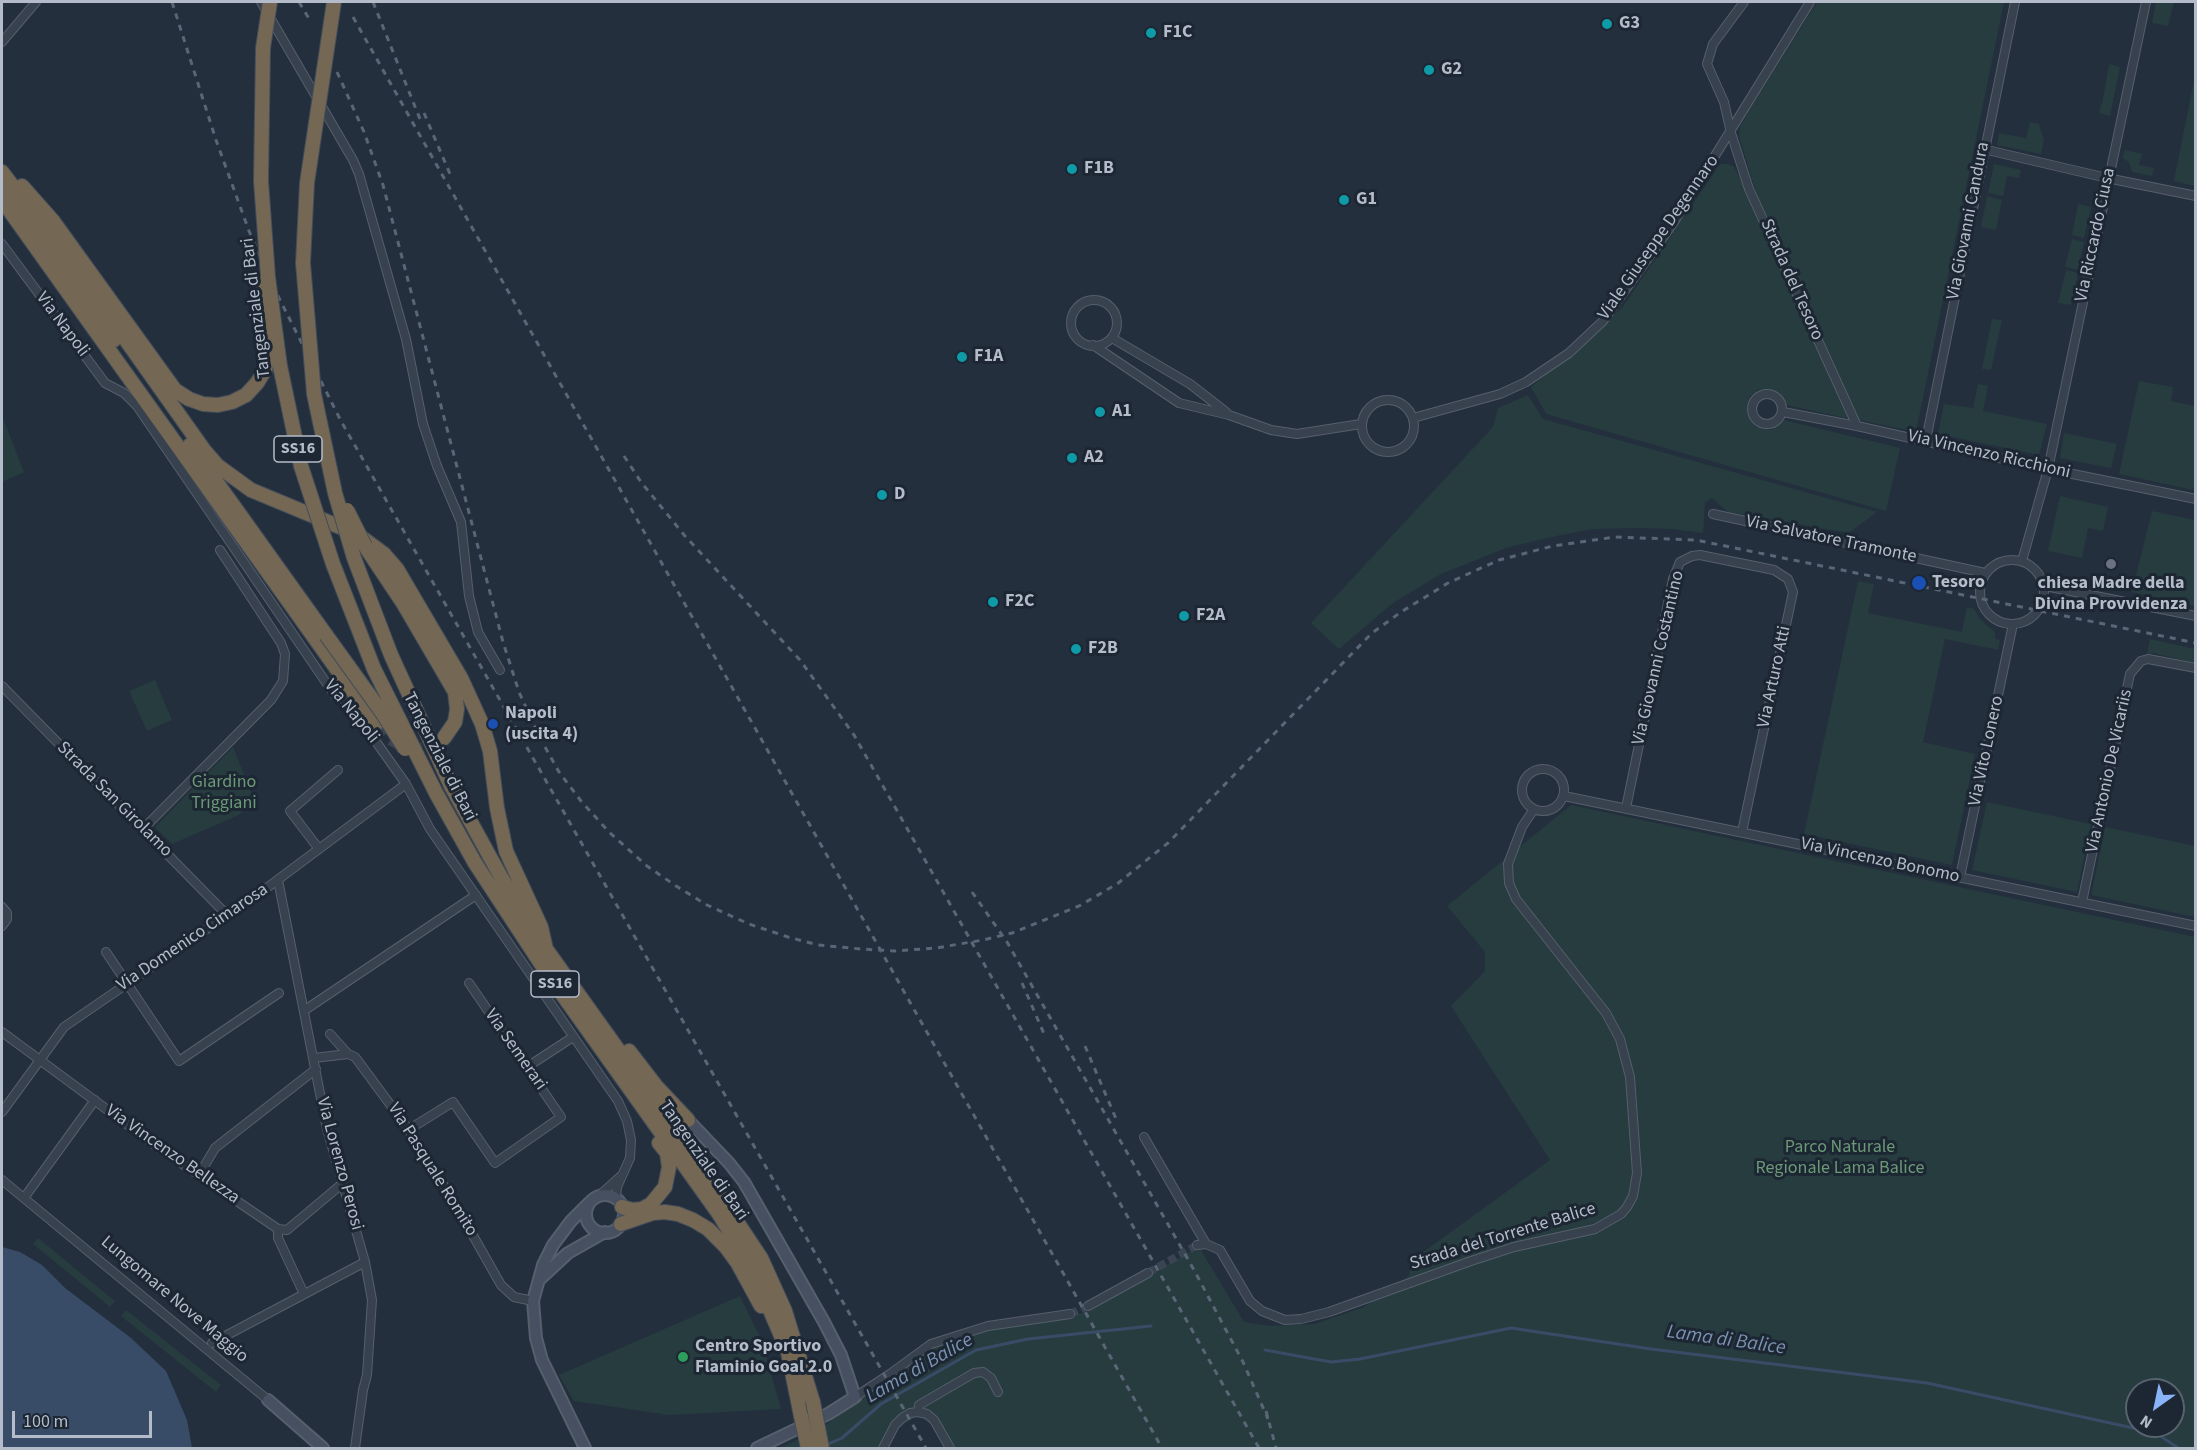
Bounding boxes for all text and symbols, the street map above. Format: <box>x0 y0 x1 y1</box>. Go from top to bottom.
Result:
place label: G3 <box>1619 13 1640 35</box>
marker: G3 <box>1600 17 1614 31</box>
place label: F1C <box>1163 22 1192 44</box>
marker: F1C <box>1144 26 1158 40</box>
place label: G2 <box>1441 59 1462 81</box>
marker: G2 <box>1422 63 1436 77</box>
street label: Via Giovanni Candura <box>1943 140 1995 302</box>
street label: Viale Giuseppe Degennaro <box>1594 151 1724 325</box>
place label: F1B <box>1084 158 1114 180</box>
marker: F1B <box>1065 162 1079 176</box>
street label: Via Riccardo Ciusa <box>2071 166 2121 304</box>
place label: G1 <box>1356 189 1377 211</box>
marker: G1 <box>1337 193 1351 207</box>
street label: Strada del Tesoro <box>1755 216 1827 344</box>
street label: Tangenziale di Bari <box>238 236 276 380</box>
street label: Via Napoli <box>31 288 93 362</box>
place label: F1A <box>974 346 1003 368</box>
marker: F1A <box>955 350 969 364</box>
place label: A1 <box>1112 401 1132 423</box>
marker: A1 <box>1093 405 1107 419</box>
street label: Via Vincenzo Ricchioni <box>1906 426 2072 484</box>
road number: SS16 <box>274 436 322 462</box>
place label: A2 <box>1084 447 1104 469</box>
marker: A2 <box>1065 451 1079 465</box>
place label: D <box>894 484 905 506</box>
marker: D <box>875 488 889 502</box>
street label: Via Salvatore Tramonte <box>1744 511 1918 569</box>
marker: chiesa Madre della Divina Provvidenza <box>2104 557 2118 571</box>
street label: Via Giovanni Costantino <box>1628 569 1690 747</box>
place label: Tesoro <box>1932 572 1985 594</box>
place label: chiesa Madre della Divina Provvidenza <box>2035 573 2187 616</box>
marker: Tesoro <box>1910 574 1928 592</box>
place label: F2C <box>1005 591 1034 613</box>
marker: F2C <box>986 595 1000 609</box>
place label: F2A <box>1196 605 1225 627</box>
marker: F2A <box>1177 609 1191 623</box>
street label: Via Arturo Atti <box>1754 624 1796 730</box>
place label: F2B <box>1088 638 1118 660</box>
marker: F2B <box>1069 642 1083 656</box>
street label: Via Napoli <box>319 676 383 748</box>
street label: Via Antonio De Vicariis <box>2082 687 2138 855</box>
street label: Tangenziale di Bari <box>397 689 481 825</box>
street label: Via Vito Lonero <box>1965 694 2009 808</box>
place label: Napoli (uscita 4) <box>505 703 578 746</box>
marker: Napoli (uscita 4) <box>486 717 500 731</box>
street label: Strada San Girolamo <box>52 738 176 862</box>
park label: Giardino Triggiani <box>191 772 257 814</box>
street label: Via Vincenzo Bonomo <box>1799 834 1961 888</box>
street label: Via Domenico Cimarosa <box>113 879 273 997</box>
road number: SS16 <box>531 971 579 997</box>
street label: Via Semerari <box>479 1005 551 1095</box>
street label: Via Lorenzo Perosi <box>311 1095 367 1233</box>
street label: Tangenziale di Bari <box>654 1097 752 1225</box>
street label: Via Pasquale Romito <box>382 1099 482 1241</box>
street label: Via Vincenzo Bellezza <box>101 1101 243 1209</box>
park label: Parco Naturale Regionale Lama Balice <box>1756 1137 1924 1180</box>
street label: Strada del Torrente Balice <box>1408 1198 1598 1276</box>
street label: Lungomare Nove Maggio <box>96 1232 252 1368</box>
water label: Lama di Balice <box>1665 1321 1787 1361</box>
water label: Lama di Balice <box>862 1329 978 1409</box>
place label: Centro Sportivo Flaminio Goal 2.0 <box>695 1336 832 1378</box>
marker: Centro Sportivo Flaminio Goal 2.0 <box>676 1350 690 1364</box>
north arrow <box>2125 1378 2185 1438</box>
scale bar <box>15 1399 154 1437</box>
text: 100 m <box>23 1409 68 1434</box>
text: N <box>2136 1409 2157 1434</box>

